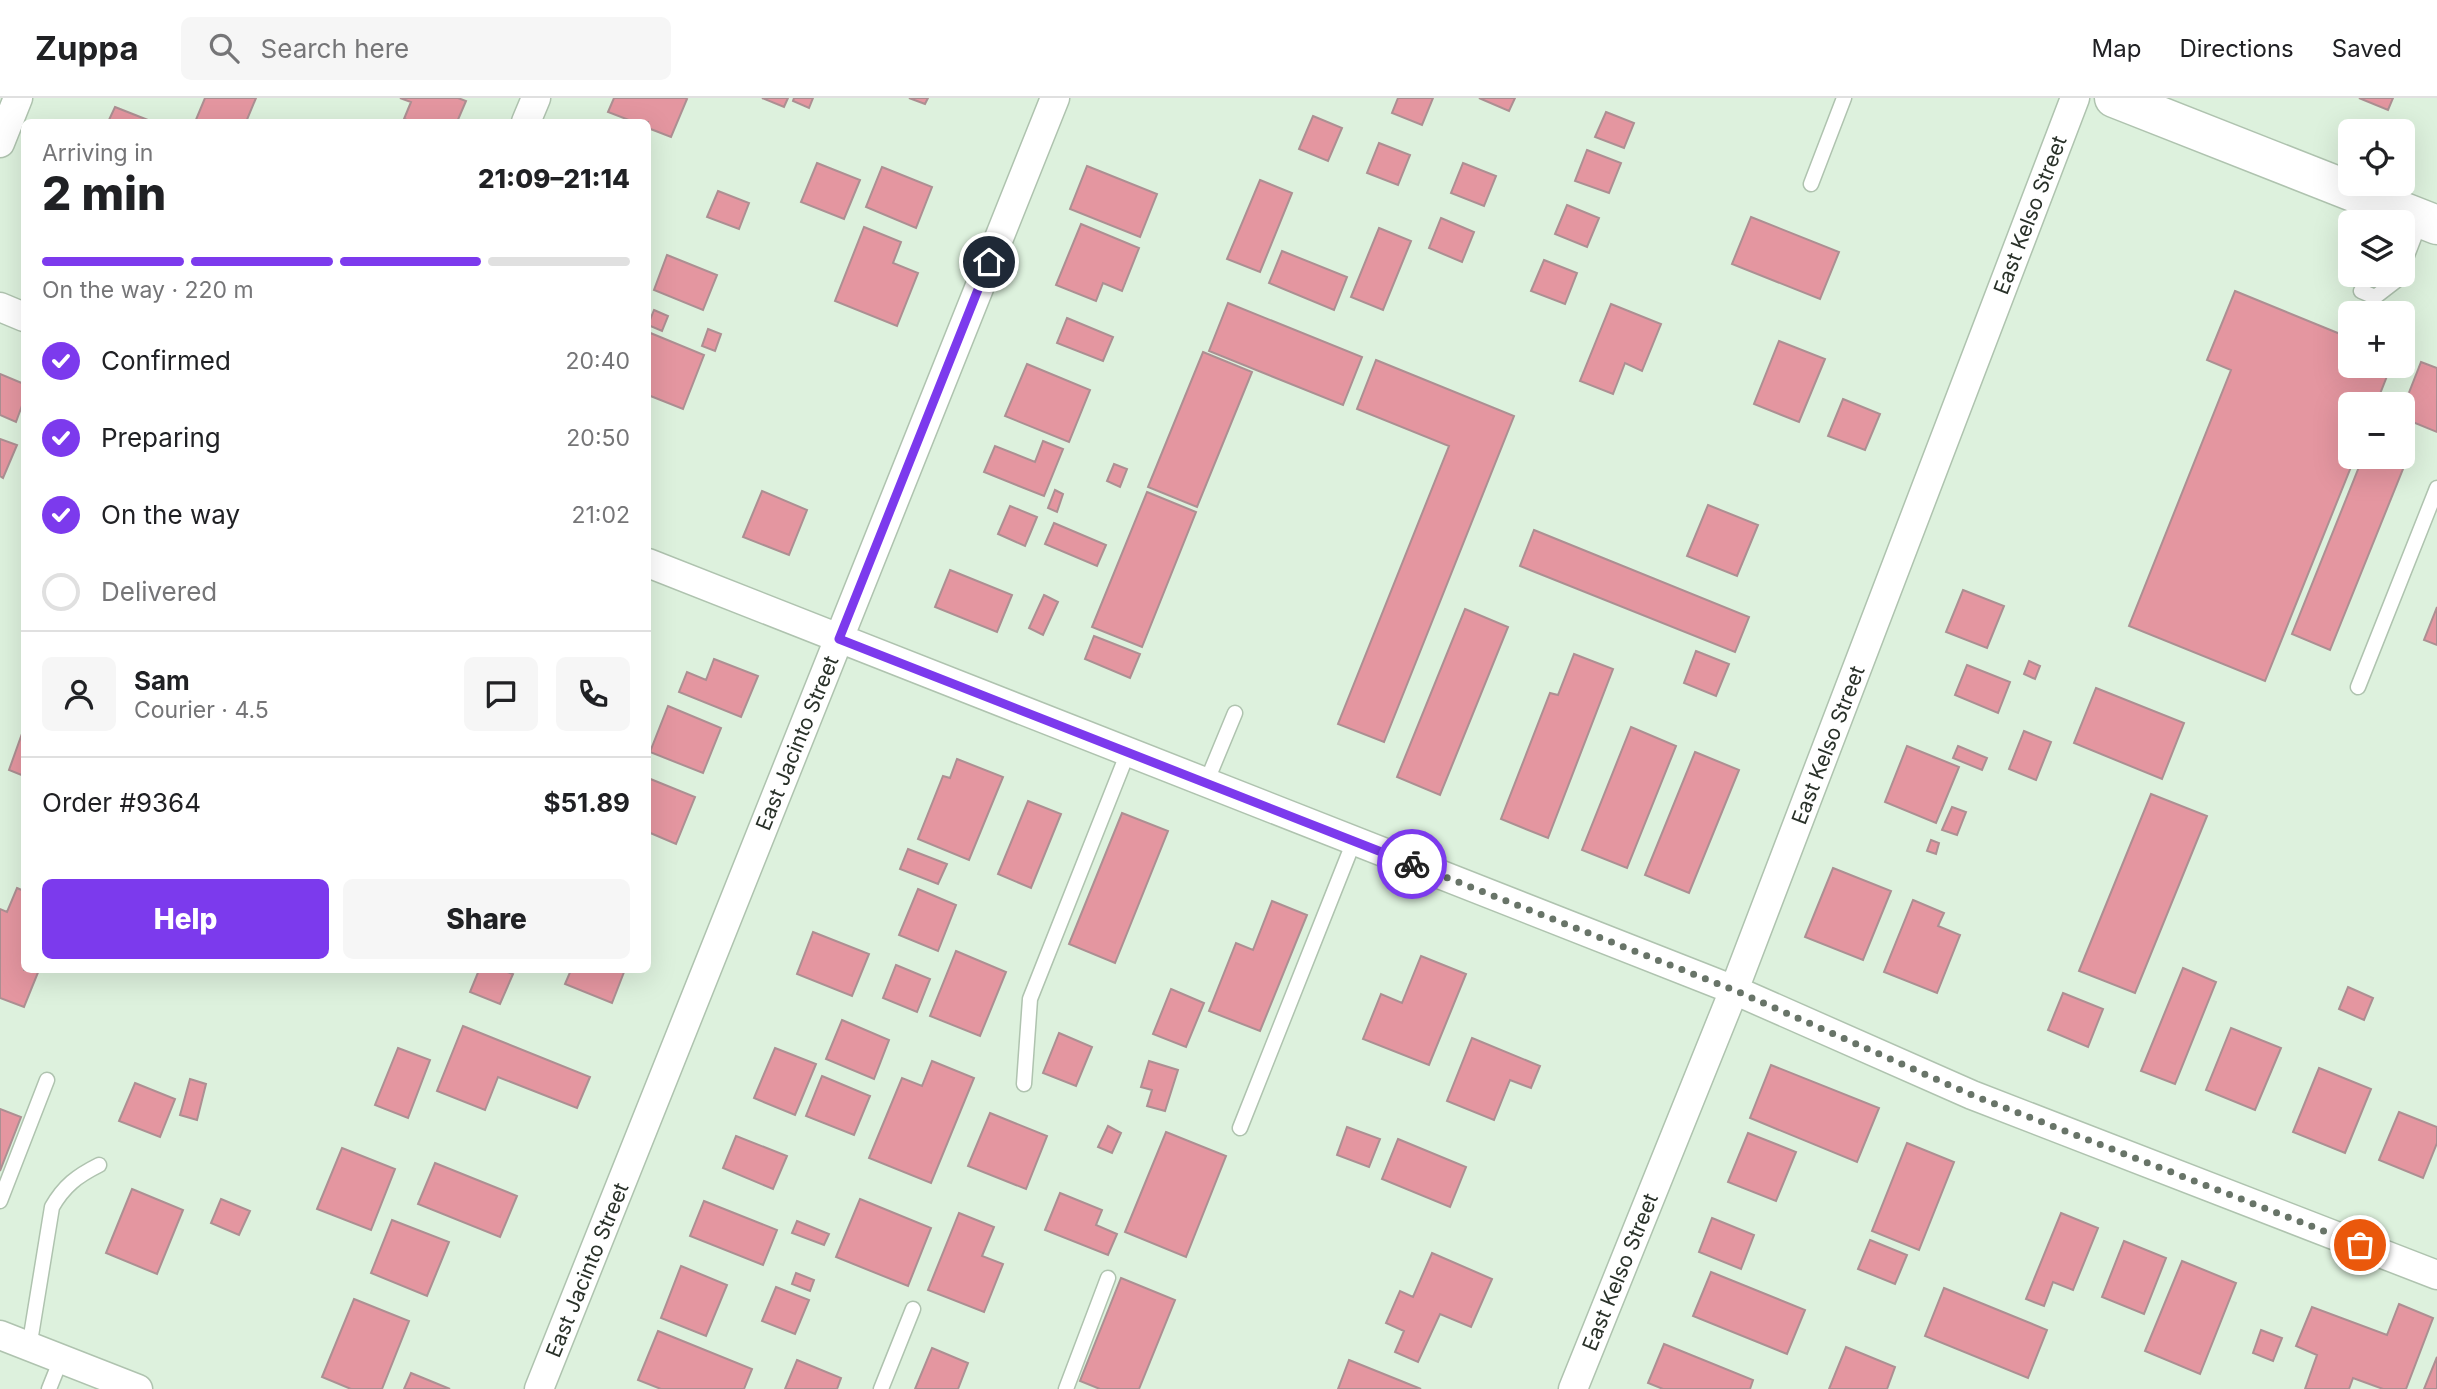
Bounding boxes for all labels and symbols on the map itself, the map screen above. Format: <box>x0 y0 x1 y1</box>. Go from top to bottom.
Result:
street label: East Kelso Street <box>1988 132 2072 298</box>
pin <box>959 232 1019 292</box>
street label: East Jacinto Street <box>751 652 843 834</box>
street label: East Kelso Street <box>1786 662 1870 828</box>
courier <box>1377 829 1447 899</box>
street label: East Jacinto Street <box>541 1179 633 1361</box>
street label: East Kelso Street <box>1577 1189 1663 1354</box>
pin <box>2330 1215 2390 1275</box>

